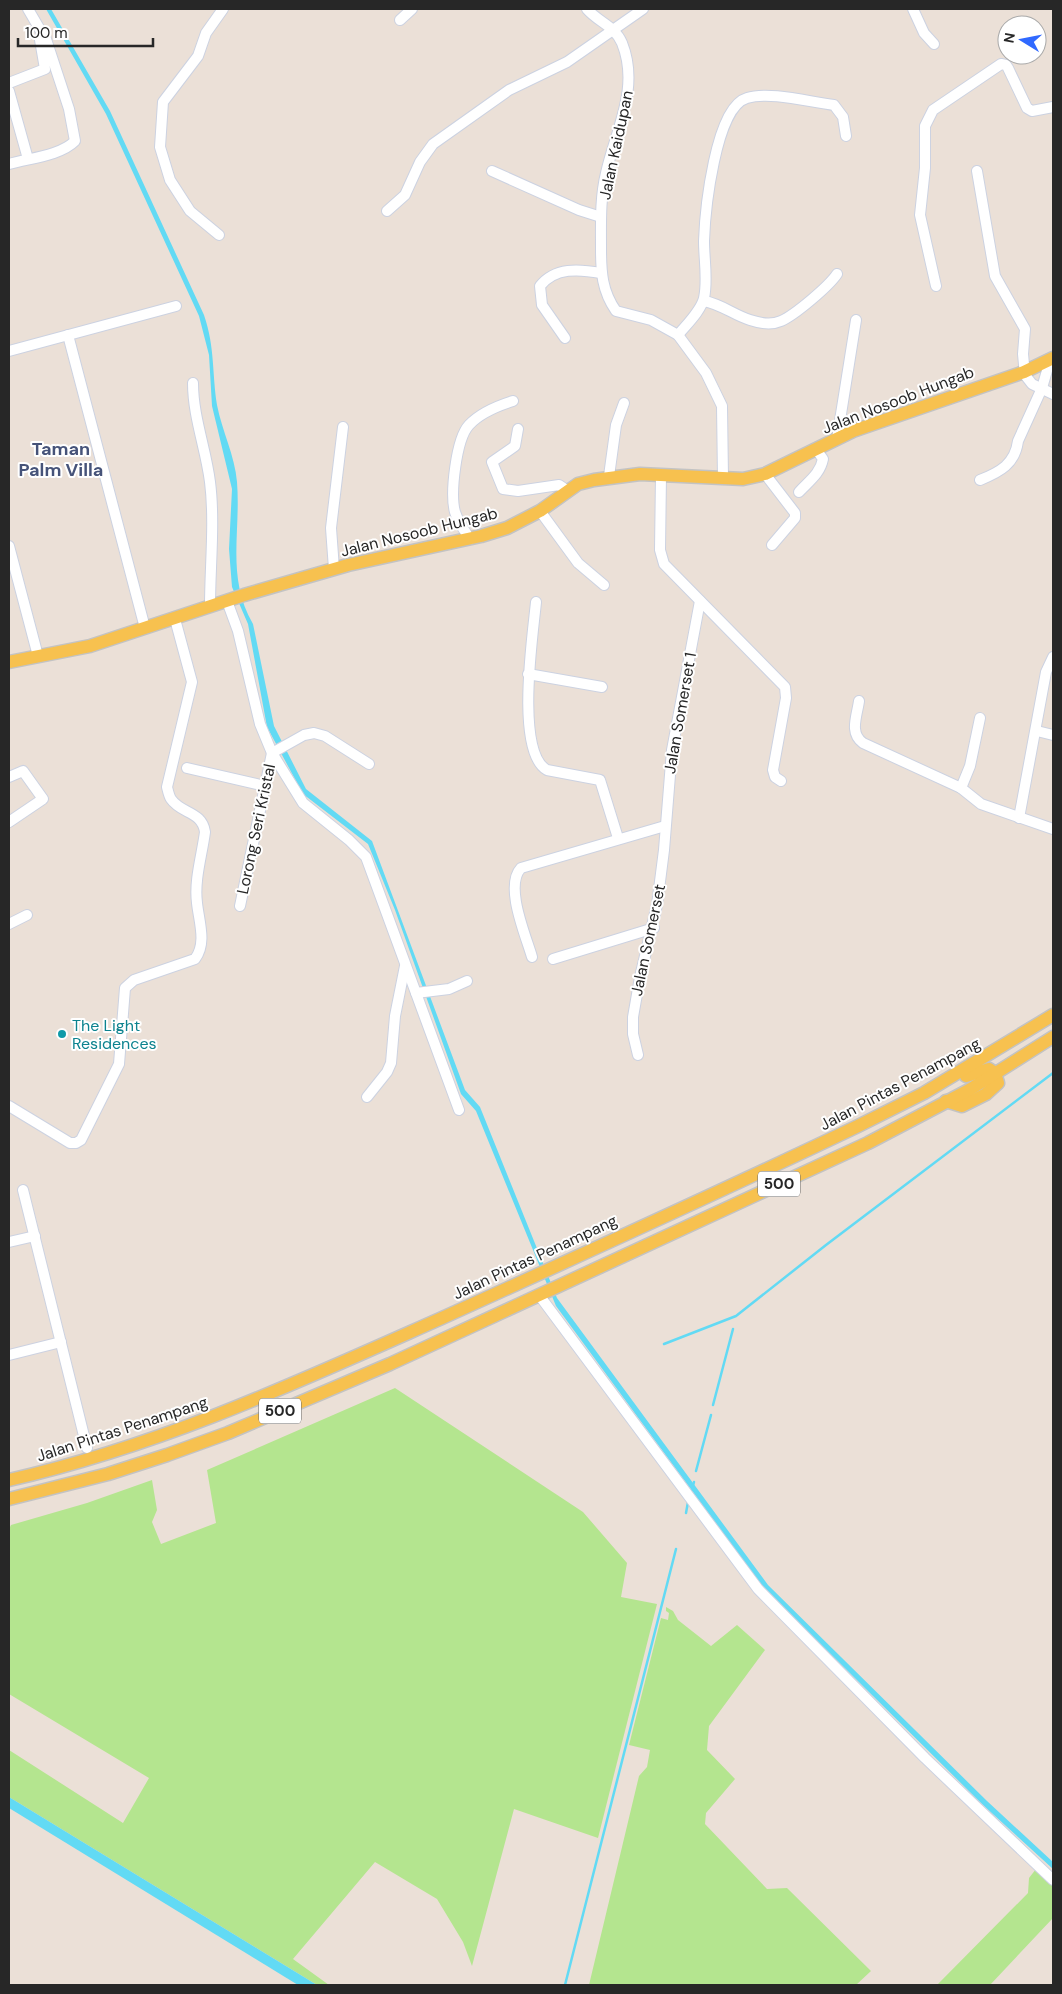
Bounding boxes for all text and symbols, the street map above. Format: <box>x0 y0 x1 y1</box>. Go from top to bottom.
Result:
scale bar <box>18 15 152 47</box>
north arrow <box>997 15 1047 65</box>
text: 100 m <box>25 23 68 43</box>
text: N <box>999 31 1019 44</box>
street label: Jalan Kaidupan <box>594 88 638 202</box>
street label: Jalan Nosoob Hungab <box>819 361 977 439</box>
district label: Taman Palm Villa <box>19 437 103 482</box>
street label: Jalan Nosoob Hungab <box>338 502 500 562</box>
street label: Jalan Somerset 1 <box>659 651 701 775</box>
street label: Lorong Seri Kristal <box>232 762 280 896</box>
street label: Jalan Somerset <box>626 882 670 998</box>
place label: The Light Residences <box>72 1015 157 1054</box>
marker: The Light Residences <box>56 1028 68 1040</box>
street label: Jalan Pintas Penampang <box>816 1033 984 1135</box>
road number: 500 <box>758 1172 800 1196</box>
street label: Jalan Pintas Penampang <box>449 1210 621 1304</box>
street label: Jalan Pintas Penampang <box>34 1391 210 1467</box>
road number: 500 <box>259 1398 301 1424</box>

